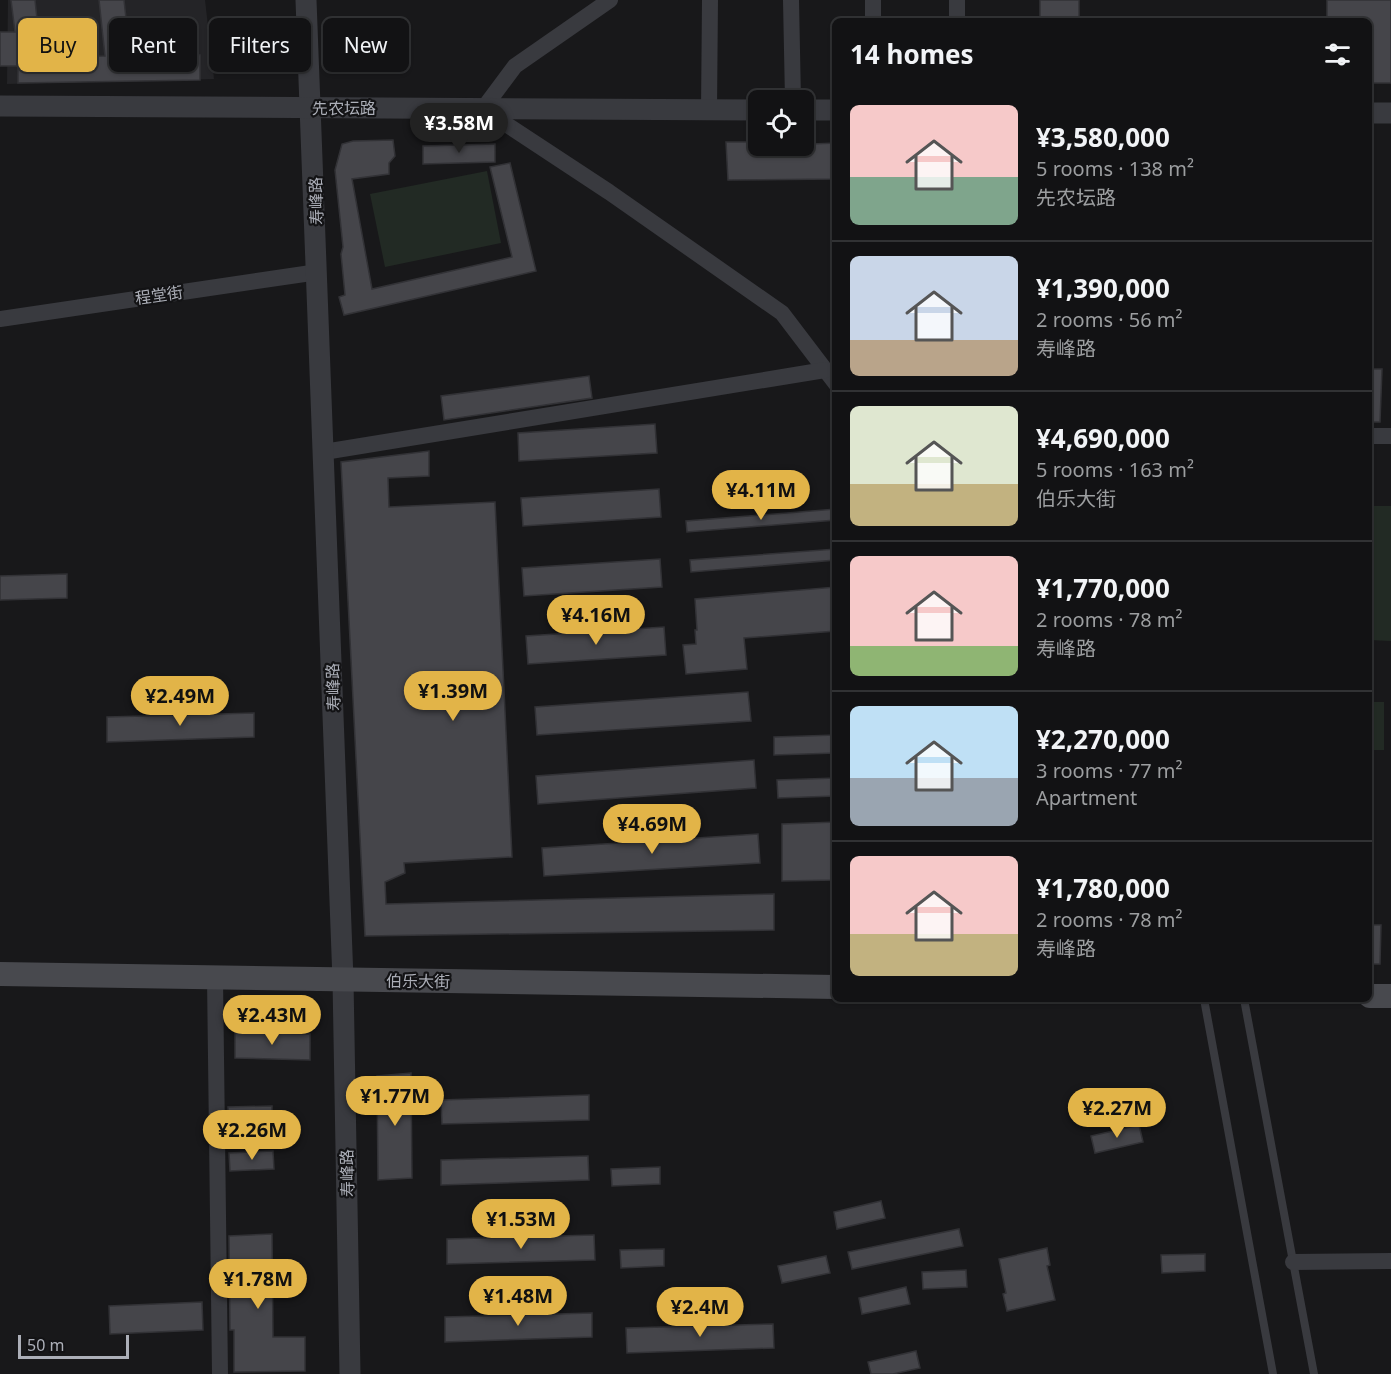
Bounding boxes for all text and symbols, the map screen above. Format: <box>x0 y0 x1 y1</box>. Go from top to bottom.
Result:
chip: Buy <box>18 18 97 72</box>
chip: Rent <box>109 18 197 72</box>
chip: Filters <box>209 18 311 72</box>
chip: New <box>323 18 409 72</box>
text: 14 homes <box>850 36 974 72</box>
icon: filters <box>1321 38 1354 71</box>
map controls <box>748 90 814 156</box>
button: locate <box>748 90 814 156</box>
street label: 先农坛路 <box>312 97 376 119</box>
pin: ¥3.58M <box>410 103 508 154</box>
text: ¥3.58M <box>424 109 494 136</box>
text: ¥3,580,000 <box>1036 119 1170 155</box>
icon: home <box>898 129 970 201</box>
text: 5 rooms · 138 m² <box>1036 155 1194 182</box>
street label: 寿峰路 <box>304 177 328 225</box>
text: 先农坛路 <box>1036 184 1116 211</box>
text: ¥1,390,000 <box>1036 270 1170 306</box>
icon: home <box>898 280 970 352</box>
street label: 程堂街 <box>134 281 184 309</box>
text: 2 rooms · 56 m² <box>1036 306 1183 333</box>
text: 寿峰路 <box>1036 335 1096 362</box>
text: ¥4,690,000 <box>1036 420 1170 456</box>
icon: home <box>898 430 970 502</box>
text: 5 rooms · 163 m² <box>1036 456 1194 483</box>
pin: ¥4.11M <box>712 470 810 521</box>
text: ¥4.11M <box>726 476 796 503</box>
text: 伯乐大街 <box>1036 485 1116 512</box>
text: ¥1,770,000 <box>1036 570 1170 606</box>
icon: home <box>898 580 970 652</box>
pin: ¥4.16M <box>547 595 645 646</box>
text: ¥4.16M <box>561 601 631 628</box>
text: 2 rooms · 78 m² <box>1036 606 1183 633</box>
text: 寿峰路 <box>1036 635 1096 662</box>
street label: 寿峰路 <box>321 663 345 711</box>
pin: ¥1.39M <box>404 671 502 722</box>
pin: ¥2.49M <box>131 676 229 727</box>
text: ¥1.39M <box>418 677 488 704</box>
text: ¥2.49M <box>145 682 215 709</box>
text: ¥2,270,000 <box>1036 721 1170 757</box>
icon: home <box>898 730 970 802</box>
text: 3 rooms · 77 m² <box>1036 757 1183 784</box>
text: Apartment <box>1036 784 1137 811</box>
pin: ¥4.69M <box>603 804 701 855</box>
text: ¥4.69M <box>617 810 687 837</box>
text: ¥1,780,000 <box>1036 870 1170 906</box>
icon: home <box>898 880 970 952</box>
text: 2 rooms · 78 m² <box>1036 906 1183 933</box>
text: 寿峰路 <box>1036 935 1096 962</box>
street label: 伯乐大街 <box>386 969 450 993</box>
pin: ¥2.43M <box>223 995 321 1046</box>
text: ¥2.43M <box>237 1001 307 1028</box>
pin: ¥1.77M <box>346 1076 444 1127</box>
text: ¥1.77M <box>360 1082 430 1109</box>
pin: ¥2.27M <box>1068 1088 1166 1139</box>
text: ¥2.27M <box>1082 1094 1152 1121</box>
pin: ¥2.26M <box>203 1110 301 1161</box>
text: ¥2.26M <box>217 1116 287 1143</box>
street label: 寿峰路 <box>336 1149 358 1197</box>
pin: ¥1.53M <box>472 1199 570 1250</box>
text: ¥1.53M <box>486 1205 556 1232</box>
pin: ¥1.78M <box>209 1259 307 1310</box>
text: ¥1.78M <box>223 1265 293 1292</box>
pin: ¥1.48M <box>469 1276 567 1327</box>
text: ¥1.48M <box>483 1282 553 1309</box>
pin: ¥2.4M <box>658 1287 742 1338</box>
text: ¥2.4M <box>671 1293 729 1320</box>
scale bar <box>18 1332 129 1360</box>
text: 50 m <box>27 1334 64 1356</box>

